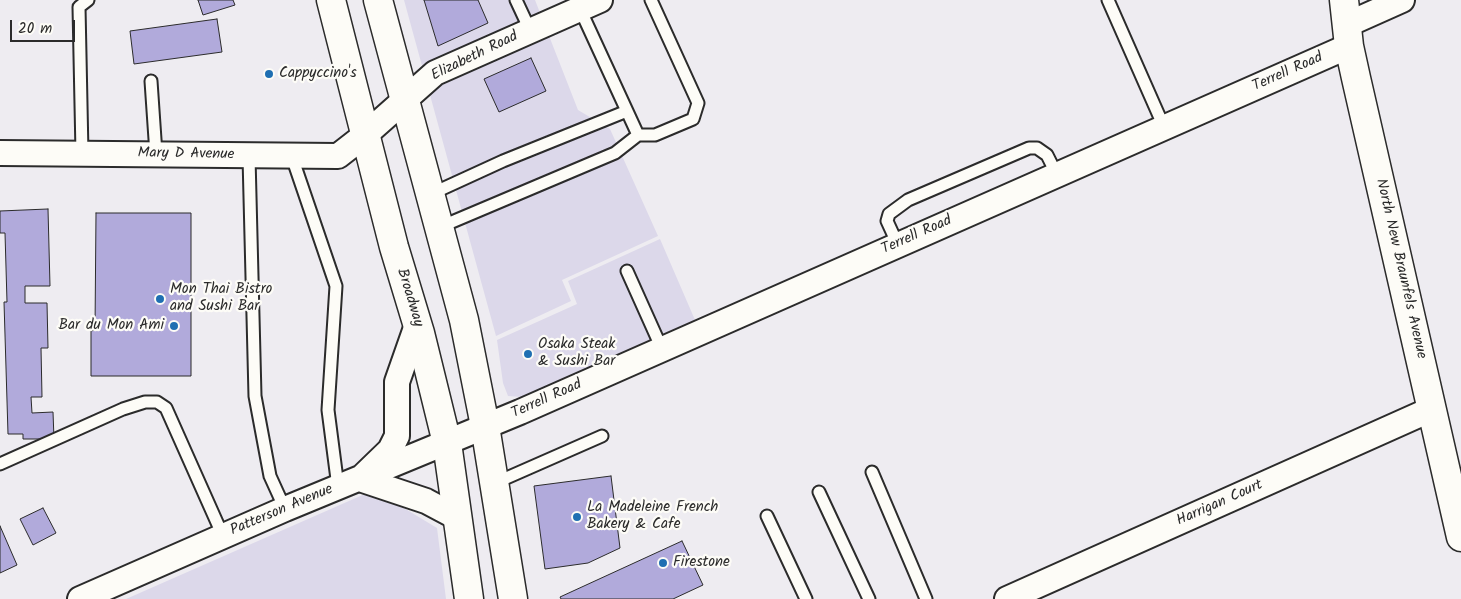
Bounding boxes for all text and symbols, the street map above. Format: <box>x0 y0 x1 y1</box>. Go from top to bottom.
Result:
scale bar <box>12 10 78 42</box>
text: 20 m <box>18 17 52 41</box>
street label: Elizabeth Road <box>429 28 521 86</box>
street label: Terrell Road <box>1250 50 1326 96</box>
place label: Cappyccino's <box>279 65 357 83</box>
marker: Cappyccino's <box>263 68 275 80</box>
street label: Mary D Avenue <box>137 145 235 165</box>
street label: North New Braunfels Avenue <box>1371 177 1429 361</box>
street label: Terrell Road <box>879 213 955 259</box>
street label: Broadway <box>392 267 426 329</box>
place label: Mon Thai Bistro and Sushi Bar <box>170 281 272 316</box>
marker: Mon Thai Bistro and Sushi Bar <box>154 293 166 305</box>
place label: Bar du Mon Ami <box>58 317 164 335</box>
marker: Bar du Mon Ami <box>168 320 180 332</box>
place label: Osaka Steak & Sushi Bar <box>538 336 615 371</box>
marker: Osaka Steak & Sushi Bar <box>522 348 534 360</box>
street label: Terrell Road <box>509 377 585 423</box>
street label: Harrigan Court <box>1174 477 1266 531</box>
street label: Patterson Avenue <box>228 481 336 541</box>
place label: La Madeleine French Bakery & Cafe <box>587 499 718 534</box>
marker: La Madeleine French Bakery & Cafe <box>571 511 583 523</box>
place label: Firestone <box>673 554 730 572</box>
marker: Firestone <box>657 557 669 569</box>

